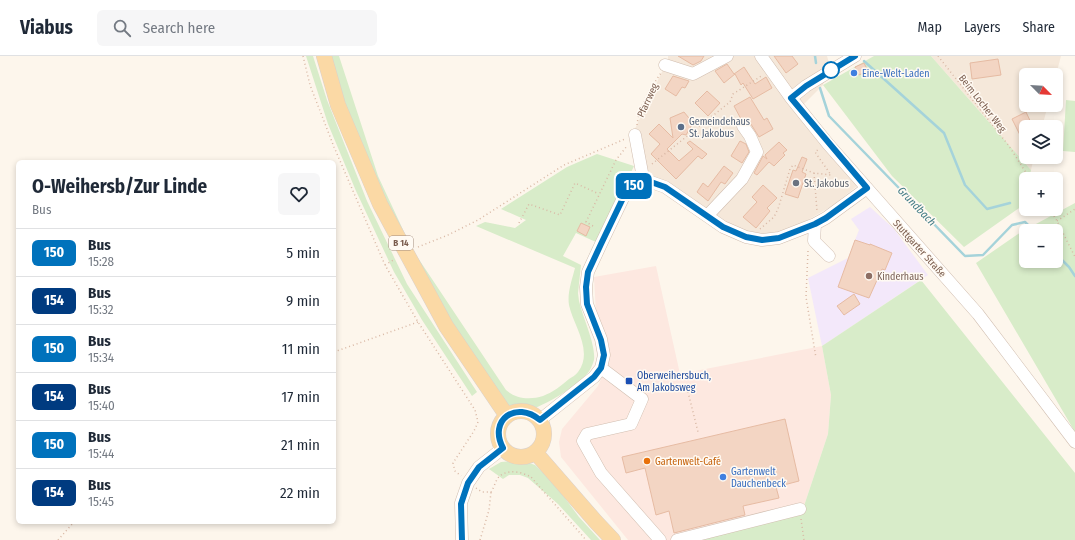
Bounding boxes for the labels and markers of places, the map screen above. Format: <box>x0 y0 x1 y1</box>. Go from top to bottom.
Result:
unlabelled marker <box>822 61 840 79</box>
marker: Eine-Welt-Laden <box>849 68 859 78</box>
place label: Eine-Welt-Laden <box>862 68 929 80</box>
place label: Gemeindehaus St. Jakobus <box>689 116 750 140</box>
marker: Gemeindehaus St. Jakobus <box>676 122 686 132</box>
marker: St. Jakobus <box>791 178 801 188</box>
place label: St. Jakobus <box>804 178 849 190</box>
marker: Kinderhaus <box>864 271 874 281</box>
place label: Kinderhaus <box>877 271 924 283</box>
place label: Oberweihersbuch, Am Jakobsweg <box>637 370 711 394</box>
marker: Oberweihersbuch, Am Jakobsweg <box>624 376 634 386</box>
marker: Gartenwelt-Café <box>642 456 652 466</box>
place label: Gartenwelt-Café <box>655 456 721 468</box>
place label: Gartenwelt Dauchenbeck <box>731 466 786 490</box>
marker: Gartenwelt Dauchenbeck <box>718 472 728 482</box>

